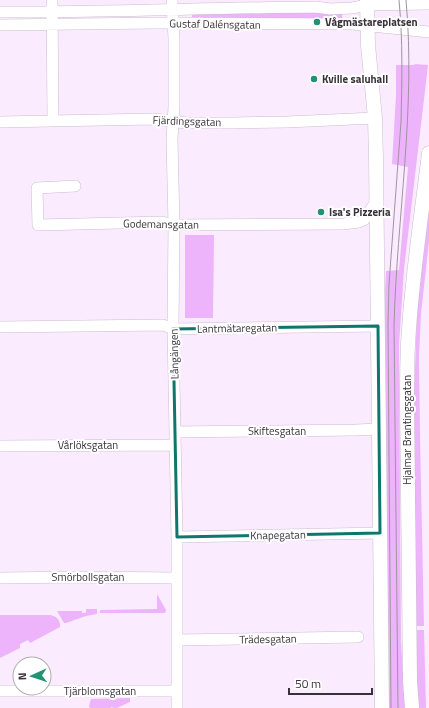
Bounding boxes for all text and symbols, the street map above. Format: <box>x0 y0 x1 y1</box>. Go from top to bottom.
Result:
place label: Vågmästareplatsen <box>325 14 418 30</box>
street label: Gustaf Dalénsgatan <box>169 15 261 33</box>
marker: Vågmästareplatsen <box>312 17 322 27</box>
place label: Kville saluhall <box>322 71 388 87</box>
marker: Kville saluhall <box>309 74 319 84</box>
street label: Fjärdingsgatan <box>152 112 222 130</box>
place label: Isa's Pizzeria <box>329 204 391 220</box>
marker: Isa's Pizzeria <box>316 207 326 217</box>
street label: Godemansgatan <box>123 215 199 233</box>
street label: Lantmätaregatan <box>197 319 277 337</box>
street label: Långängen <box>166 328 182 380</box>
street label: Hjalmar Brantingsgatan <box>399 375 415 485</box>
street label: Skiftesgatan <box>248 423 306 439</box>
street label: Vårlöksgatan <box>58 437 118 453</box>
street label: Knapegatan <box>250 527 306 543</box>
street label: Smörbollsgatan <box>52 569 125 585</box>
street label: Trädesgatan <box>239 631 297 647</box>
north arrow <box>12 656 52 696</box>
scale bar <box>289 670 372 696</box>
text: N <box>14 672 30 681</box>
text: 50 m <box>295 674 321 693</box>
street label: Tjärblomsgatan <box>64 683 136 699</box>

